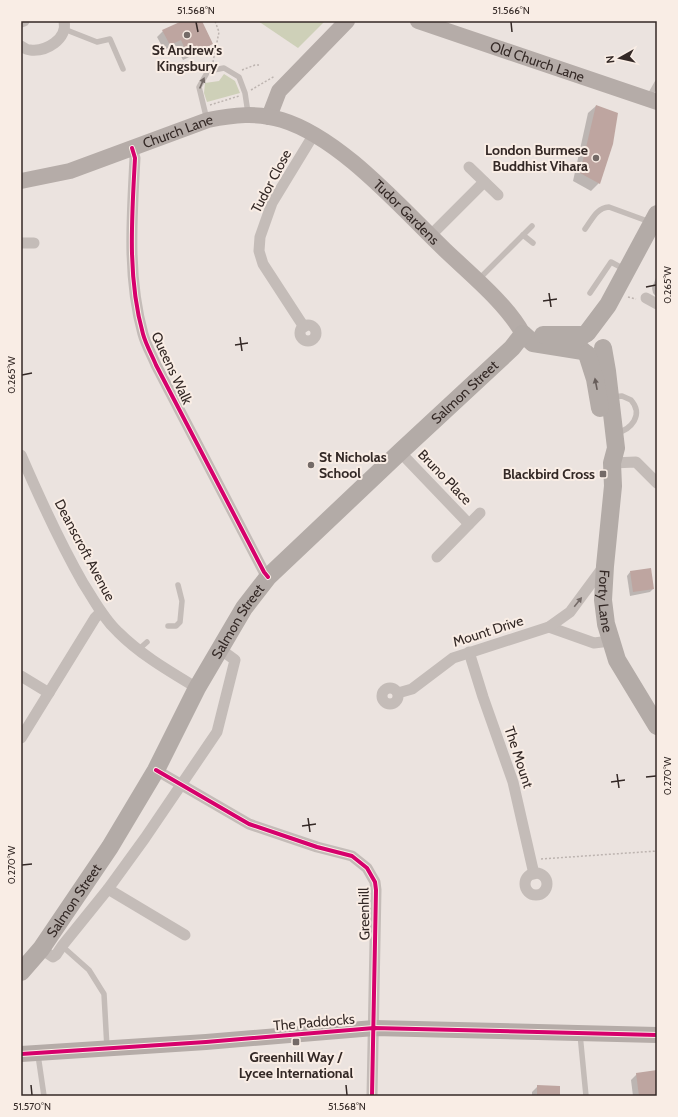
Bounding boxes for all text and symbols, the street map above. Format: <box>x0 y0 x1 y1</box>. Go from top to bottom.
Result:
text: 51.568°N <box>177 4 215 17</box>
text: 51.566°N <box>492 4 530 17</box>
marker: St Andrew's Kingsbury <box>182 30 192 40</box>
street label: Old Church Lane <box>488 37 587 86</box>
north arrow <box>600 38 640 78</box>
place label: St Andrew's Kingsbury <box>152 41 222 75</box>
text: N <box>603 55 618 64</box>
one-way arrow <box>199 77 206 89</box>
street label: Church Lane <box>140 110 214 152</box>
place label: London Burmese Buddhist Vihara <box>485 141 588 175</box>
street label: Tudor Close <box>247 146 295 216</box>
marker: London Burmese Buddhist Vihara <box>591 153 601 163</box>
street label: Tudor Gardens <box>370 175 443 249</box>
text: 0.265°W <box>661 266 674 304</box>
street label: Queens Walk <box>147 329 197 408</box>
text: 0.265°W <box>5 356 18 394</box>
street label: Salmon Street <box>427 356 502 428</box>
one-way arrow <box>592 378 598 390</box>
street label: Bruno Place <box>414 446 476 508</box>
place label: St Nicholas School <box>319 448 387 482</box>
marker: St Nicholas School <box>306 460 316 470</box>
place label: Blackbird Cross <box>503 465 595 483</box>
marker: Blackbird Cross <box>598 469 608 479</box>
street label: Deanscroft Avenue <box>51 496 119 604</box>
street label: Forty Lane <box>594 569 617 634</box>
street label: Salmon Street <box>207 580 268 662</box>
one-way arrow <box>574 596 583 607</box>
street label: Mount Drive <box>450 611 526 651</box>
street label: The Mount <box>501 724 538 790</box>
text: 0.270°W <box>661 756 674 795</box>
text: 0.270°W <box>5 845 18 884</box>
street label: Salmon Street <box>42 860 105 941</box>
street label: Greenhill <box>355 887 373 941</box>
street label: The Paddocks <box>273 1009 356 1035</box>
marker: Greenhill Way / Lycee International <box>291 1037 301 1047</box>
place label: Greenhill Way / Lycee International <box>239 1048 354 1082</box>
text: 51.570°N <box>13 1100 51 1113</box>
text: 51.568°N <box>328 1100 366 1113</box>

